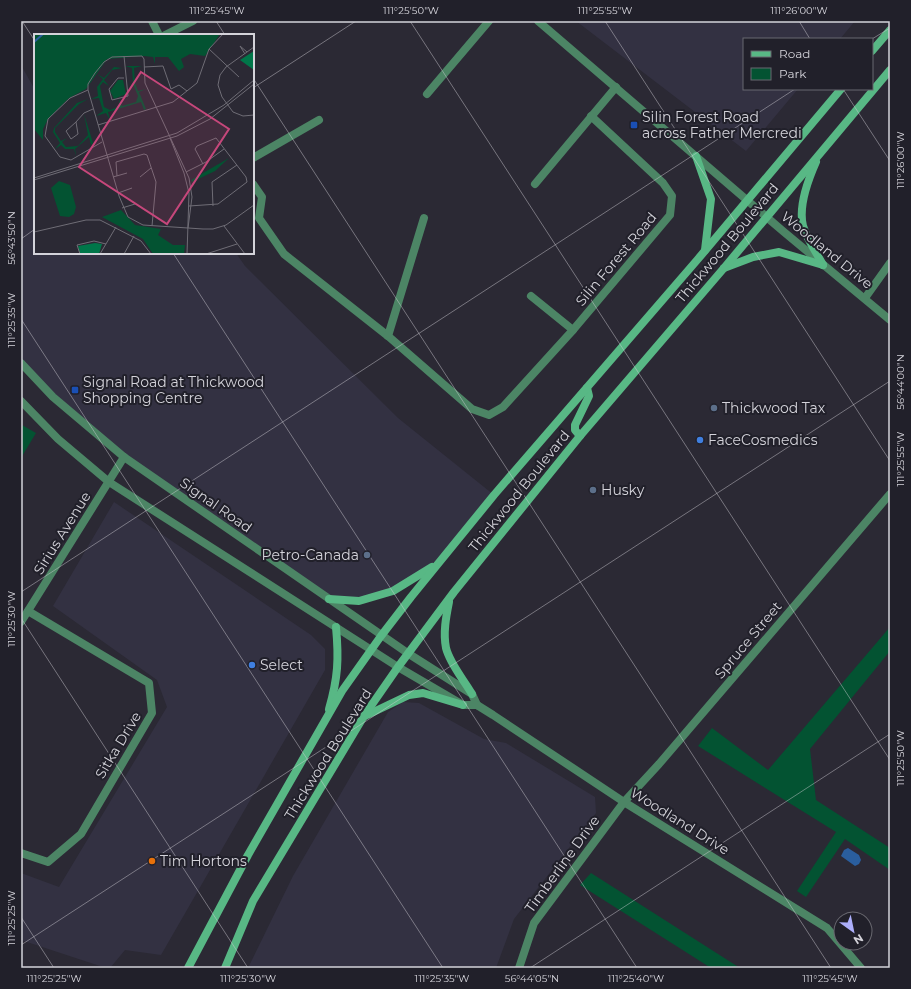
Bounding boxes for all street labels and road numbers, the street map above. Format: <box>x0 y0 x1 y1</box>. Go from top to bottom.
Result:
street label: Thickwood Boulevard <box>672 179 782 307</box>
street label: Woodland Drive <box>777 207 877 293</box>
street label: Silin Forest Road <box>571 208 661 310</box>
street label: Thickwood Boulevard <box>464 427 574 555</box>
street label: Signal Road <box>177 474 255 536</box>
street label: Sirius Avenue <box>29 488 95 578</box>
street label: Spruce Street <box>710 597 786 682</box>
street label: Thickwood Boulevard <box>280 685 376 823</box>
street label: Sitka Drive <box>91 708 145 782</box>
street label: Woodland Drive <box>627 783 733 859</box>
street label: Timberline Drive <box>521 812 603 916</box>

